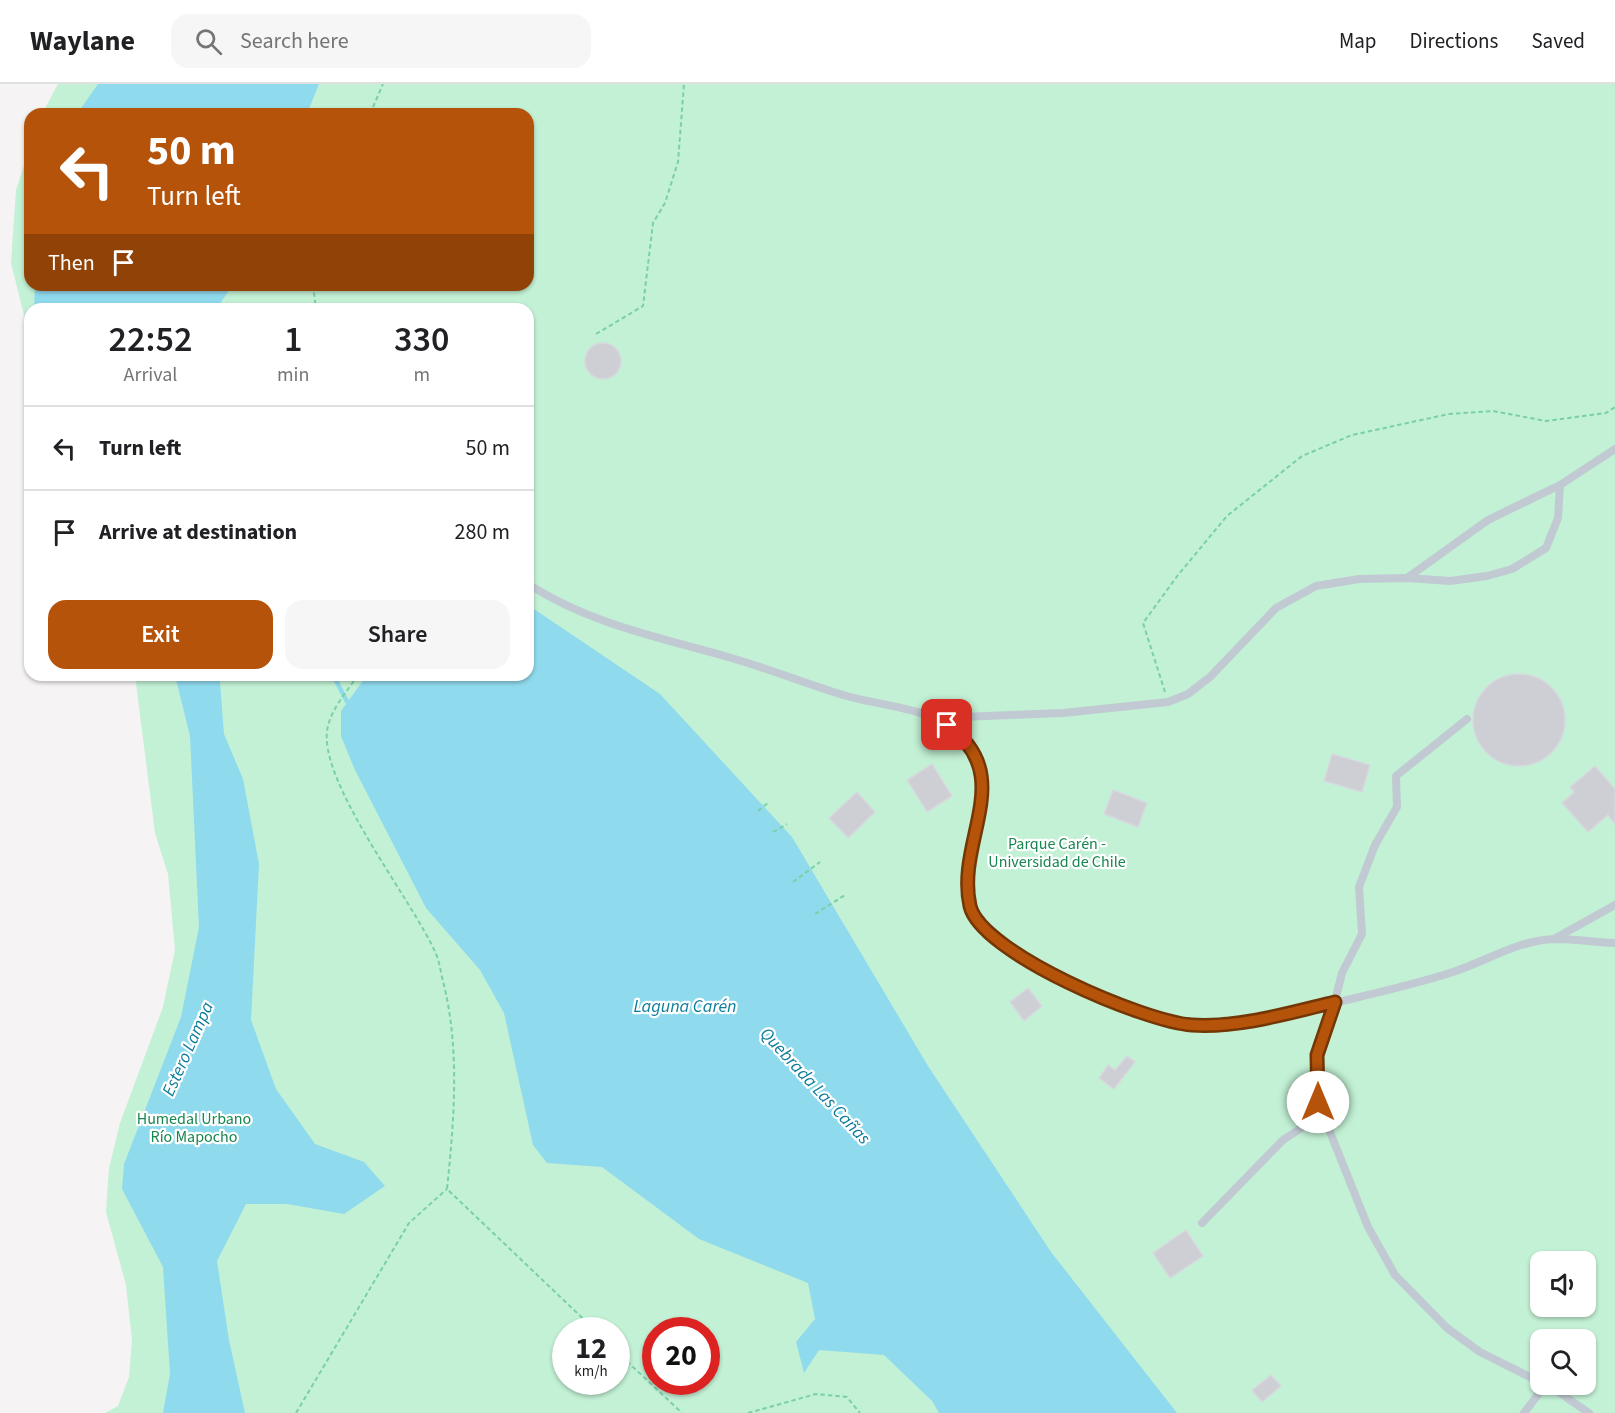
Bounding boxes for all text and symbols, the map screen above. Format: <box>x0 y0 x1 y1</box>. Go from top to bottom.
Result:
search box <box>171 14 591 68</box>
text: Waylane <box>30 21 135 61</box>
icon: search <box>192 25 225 58</box>
text: Search here <box>240 25 349 57</box>
text: Map <box>1339 26 1377 56</box>
text: Directions <box>1410 26 1498 56</box>
text: Saved <box>1531 26 1585 56</box>
text: 50 m <box>147 121 236 181</box>
icon: left <box>48 132 126 210</box>
text: Turn left <box>147 177 241 216</box>
icon: arrive <box>107 246 140 279</box>
text: Then <box>48 247 95 279</box>
text: 22:52 <box>109 314 192 365</box>
text: 1 <box>284 314 302 365</box>
text: 330 <box>394 314 449 365</box>
text: Arrival <box>124 361 177 389</box>
text: min <box>277 361 309 389</box>
text: m <box>413 361 430 389</box>
icon: left <box>48 432 81 465</box>
text: Turn left <box>99 432 181 464</box>
text: 50 m <box>465 432 510 464</box>
icon: arrive <box>48 516 81 549</box>
text: Arrive at destination <box>99 516 297 548</box>
text: 280 m <box>455 516 510 548</box>
button: Exit <box>48 600 273 669</box>
button: Share <box>285 600 510 669</box>
pin <box>921 699 972 750</box>
icon: arrive <box>930 708 963 741</box>
park label: Parque Carén - Universidad de Chile <box>988 833 1126 873</box>
water label: Laguna Carén <box>634 994 736 1019</box>
water label: Estero Lampa <box>156 998 220 1100</box>
water label: Quebrada Las Cañas <box>754 1022 876 1150</box>
position arrow <box>1286 1070 1350 1134</box>
park label: Humedal Urbano Río Mapocho <box>137 1108 251 1148</box>
map controls <box>1530 1251 1596 1395</box>
button: sound <box>1530 1251 1596 1317</box>
speed limit sign: 20 <box>642 1317 720 1395</box>
text: 12 <box>575 1327 607 1370</box>
button: search <box>1530 1329 1596 1395</box>
text: km/h <box>574 1361 608 1382</box>

